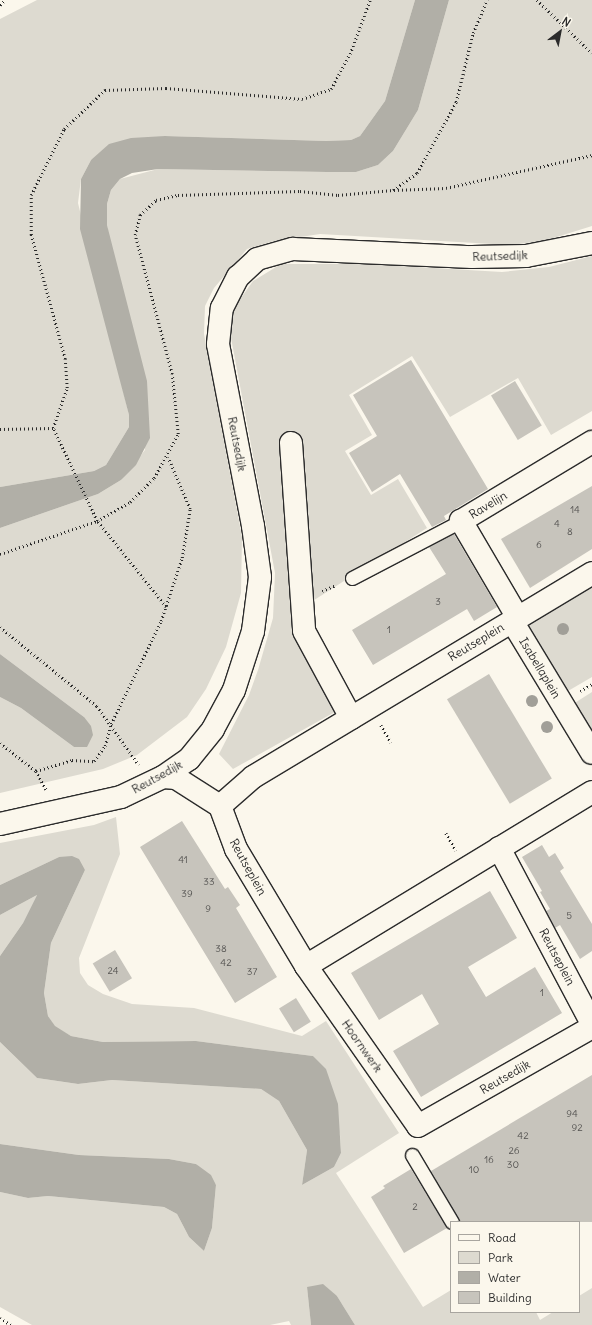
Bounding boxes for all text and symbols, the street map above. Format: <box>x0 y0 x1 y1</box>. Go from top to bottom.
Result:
north arrow <box>540 12 580 52</box>
text: N <box>559 14 573 30</box>
street label: Reutsedijk <box>472 248 528 264</box>
street label: Reutsedijk <box>225 415 249 473</box>
street label: Ravelijn <box>466 488 510 522</box>
house number: 14 <box>570 504 580 516</box>
house number: 4 <box>554 518 560 530</box>
house number: 8 <box>567 526 573 538</box>
house number: 6 <box>536 539 542 551</box>
house number: 3 <box>435 596 441 608</box>
street label: Reutseplein <box>446 620 506 664</box>
house number: 1 <box>387 624 391 636</box>
street label: Isabellaplein <box>516 635 564 701</box>
street label: Reutsedijk <box>129 757 185 797</box>
street label: Reutseplein <box>227 836 269 898</box>
house number: 41 <box>178 854 188 866</box>
house number: 33 <box>203 876 215 888</box>
house number: 39 <box>181 888 193 900</box>
house number: 9 <box>205 903 211 915</box>
house number: 5 <box>566 910 572 922</box>
street label: Reutseplein <box>536 926 578 988</box>
house number: 38 <box>215 943 227 955</box>
house number: 42 <box>220 957 232 969</box>
house number: 24 <box>107 965 119 977</box>
house number: 37 <box>247 966 257 978</box>
house number: 1 <box>540 987 544 999</box>
street label: Hoornwerk <box>339 1017 385 1075</box>
street label: Reutsedijk <box>477 1057 533 1097</box>
house number: 94 <box>566 1108 578 1120</box>
house number: 92 <box>571 1122 583 1134</box>
house number: 42 <box>517 1130 529 1142</box>
house number: 26 <box>508 1145 520 1157</box>
house number: 16 <box>484 1154 494 1166</box>
house number: 30 <box>507 1159 519 1171</box>
house number: 10 <box>469 1164 479 1176</box>
house number: 2 <box>412 1201 418 1213</box>
legend <box>450 1221 580 1313</box>
text: Road <box>488 1230 516 1245</box>
text: Park <box>488 1250 513 1265</box>
text: Water <box>488 1270 521 1285</box>
text: Building <box>488 1290 532 1305</box>

